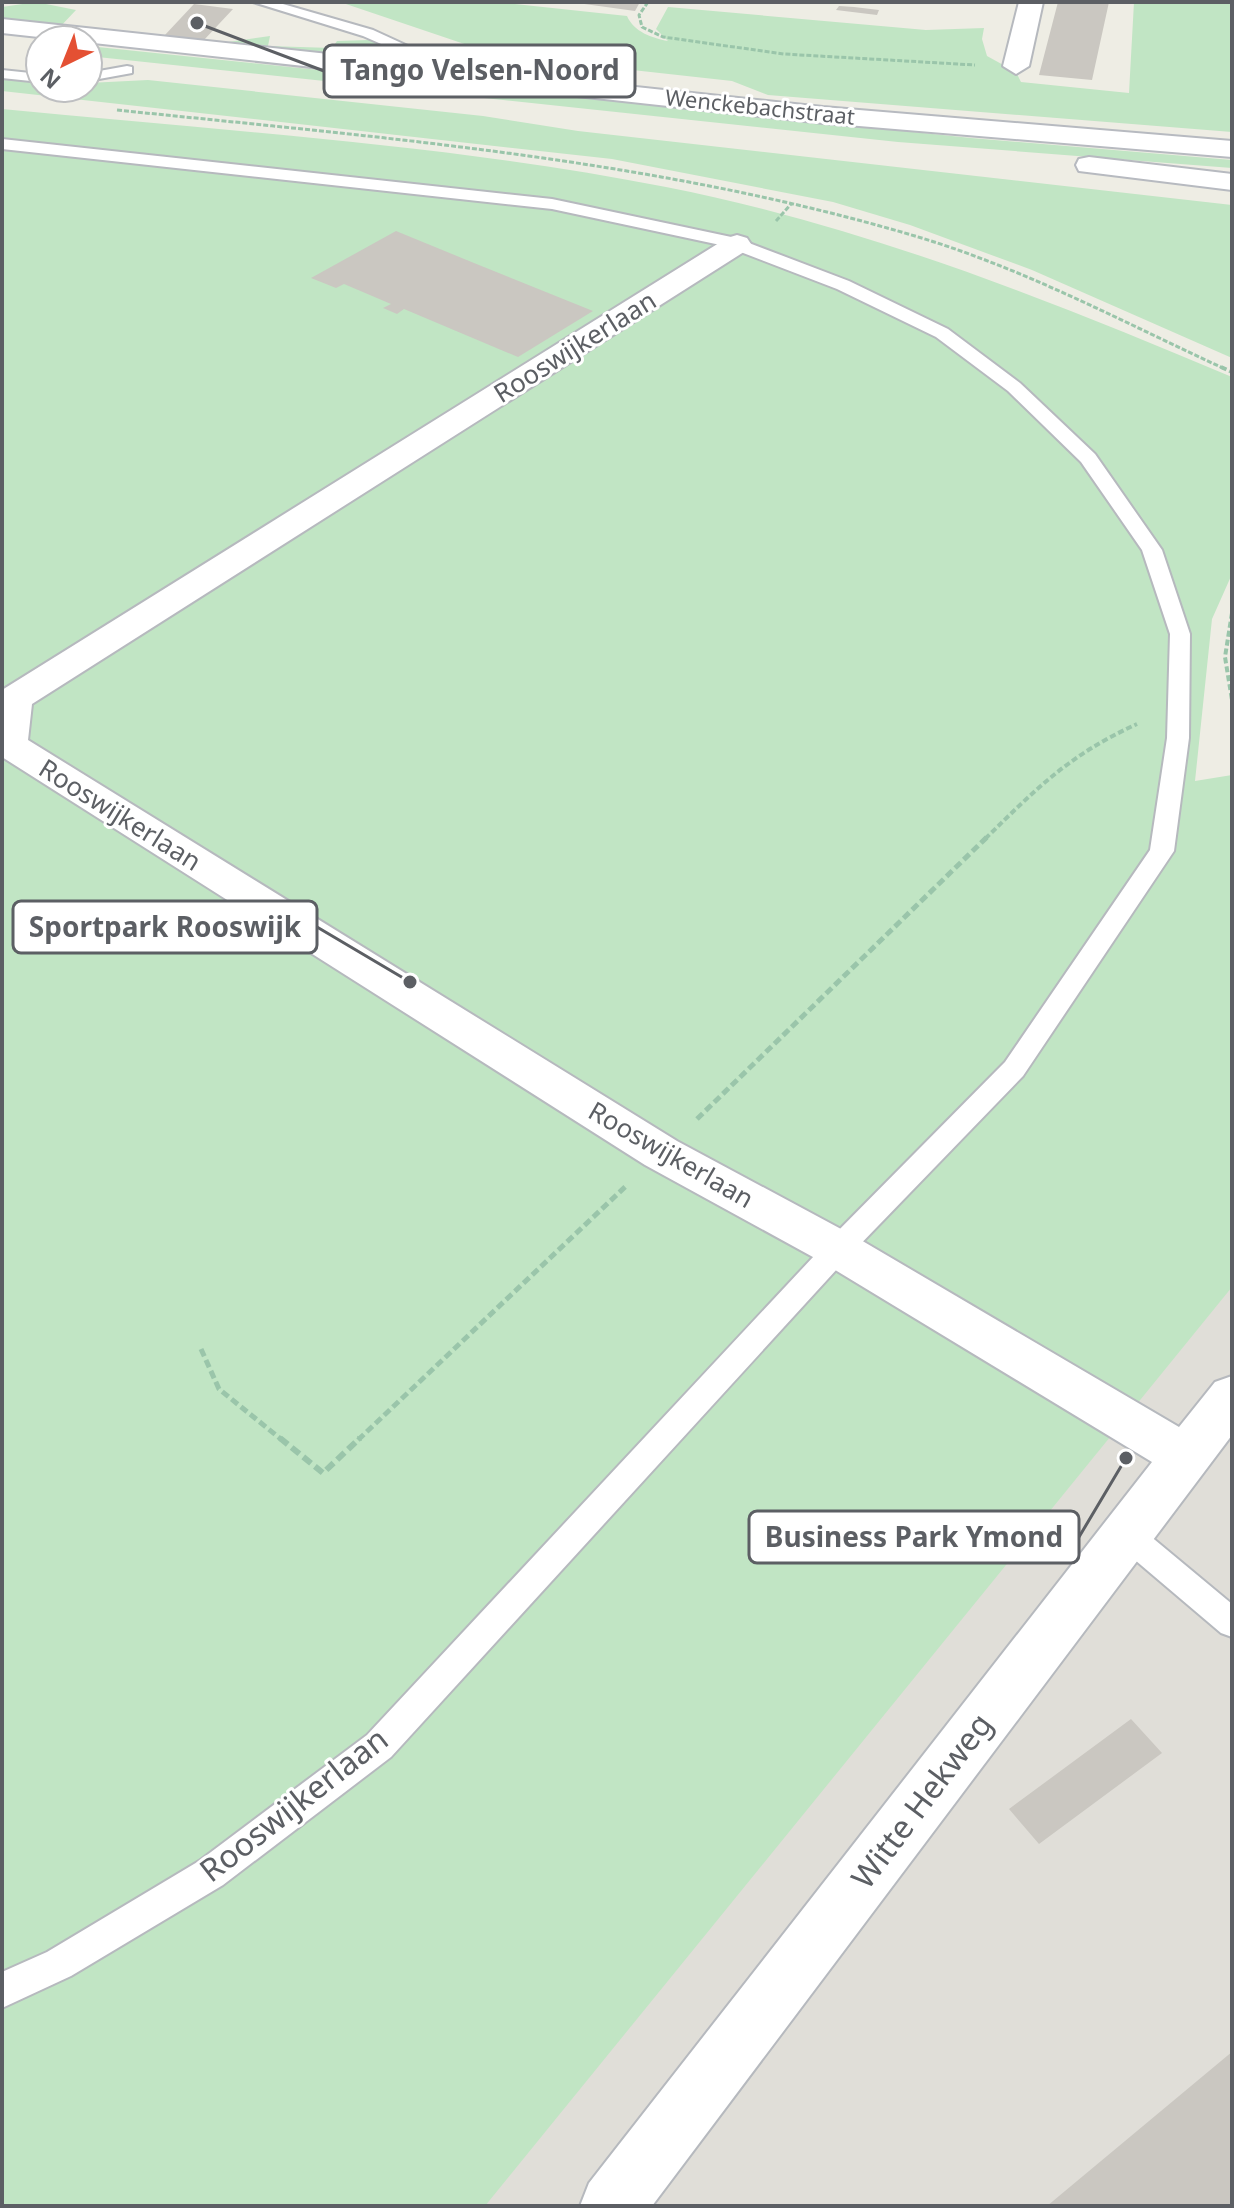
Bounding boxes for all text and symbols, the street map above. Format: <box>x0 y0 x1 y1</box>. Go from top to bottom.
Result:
north arrow <box>24 24 104 104</box>
callout: Tango Velsen-Noord <box>324 45 635 97</box>
text: Tango Velsen-Noord <box>340 50 620 88</box>
text: N <box>33 62 66 96</box>
street label: Wenckebachstraat <box>664 81 856 131</box>
street label: Rooswijkerlaan <box>486 282 663 410</box>
street label: Rooswijkerlaan <box>32 750 209 878</box>
callout: Sportpark Rooswijk <box>13 901 317 953</box>
text: Sportpark Rooswijk <box>29 907 302 945</box>
street label: Rooswijkerlaan <box>582 1092 761 1216</box>
callout: Business Park Ymond <box>749 1511 1079 1563</box>
text: Business Park Ymond <box>765 1517 1063 1555</box>
street label: Witte Hekweg <box>841 1704 1001 1897</box>
street label: Rooswijkerlaan <box>190 1717 396 1891</box>

